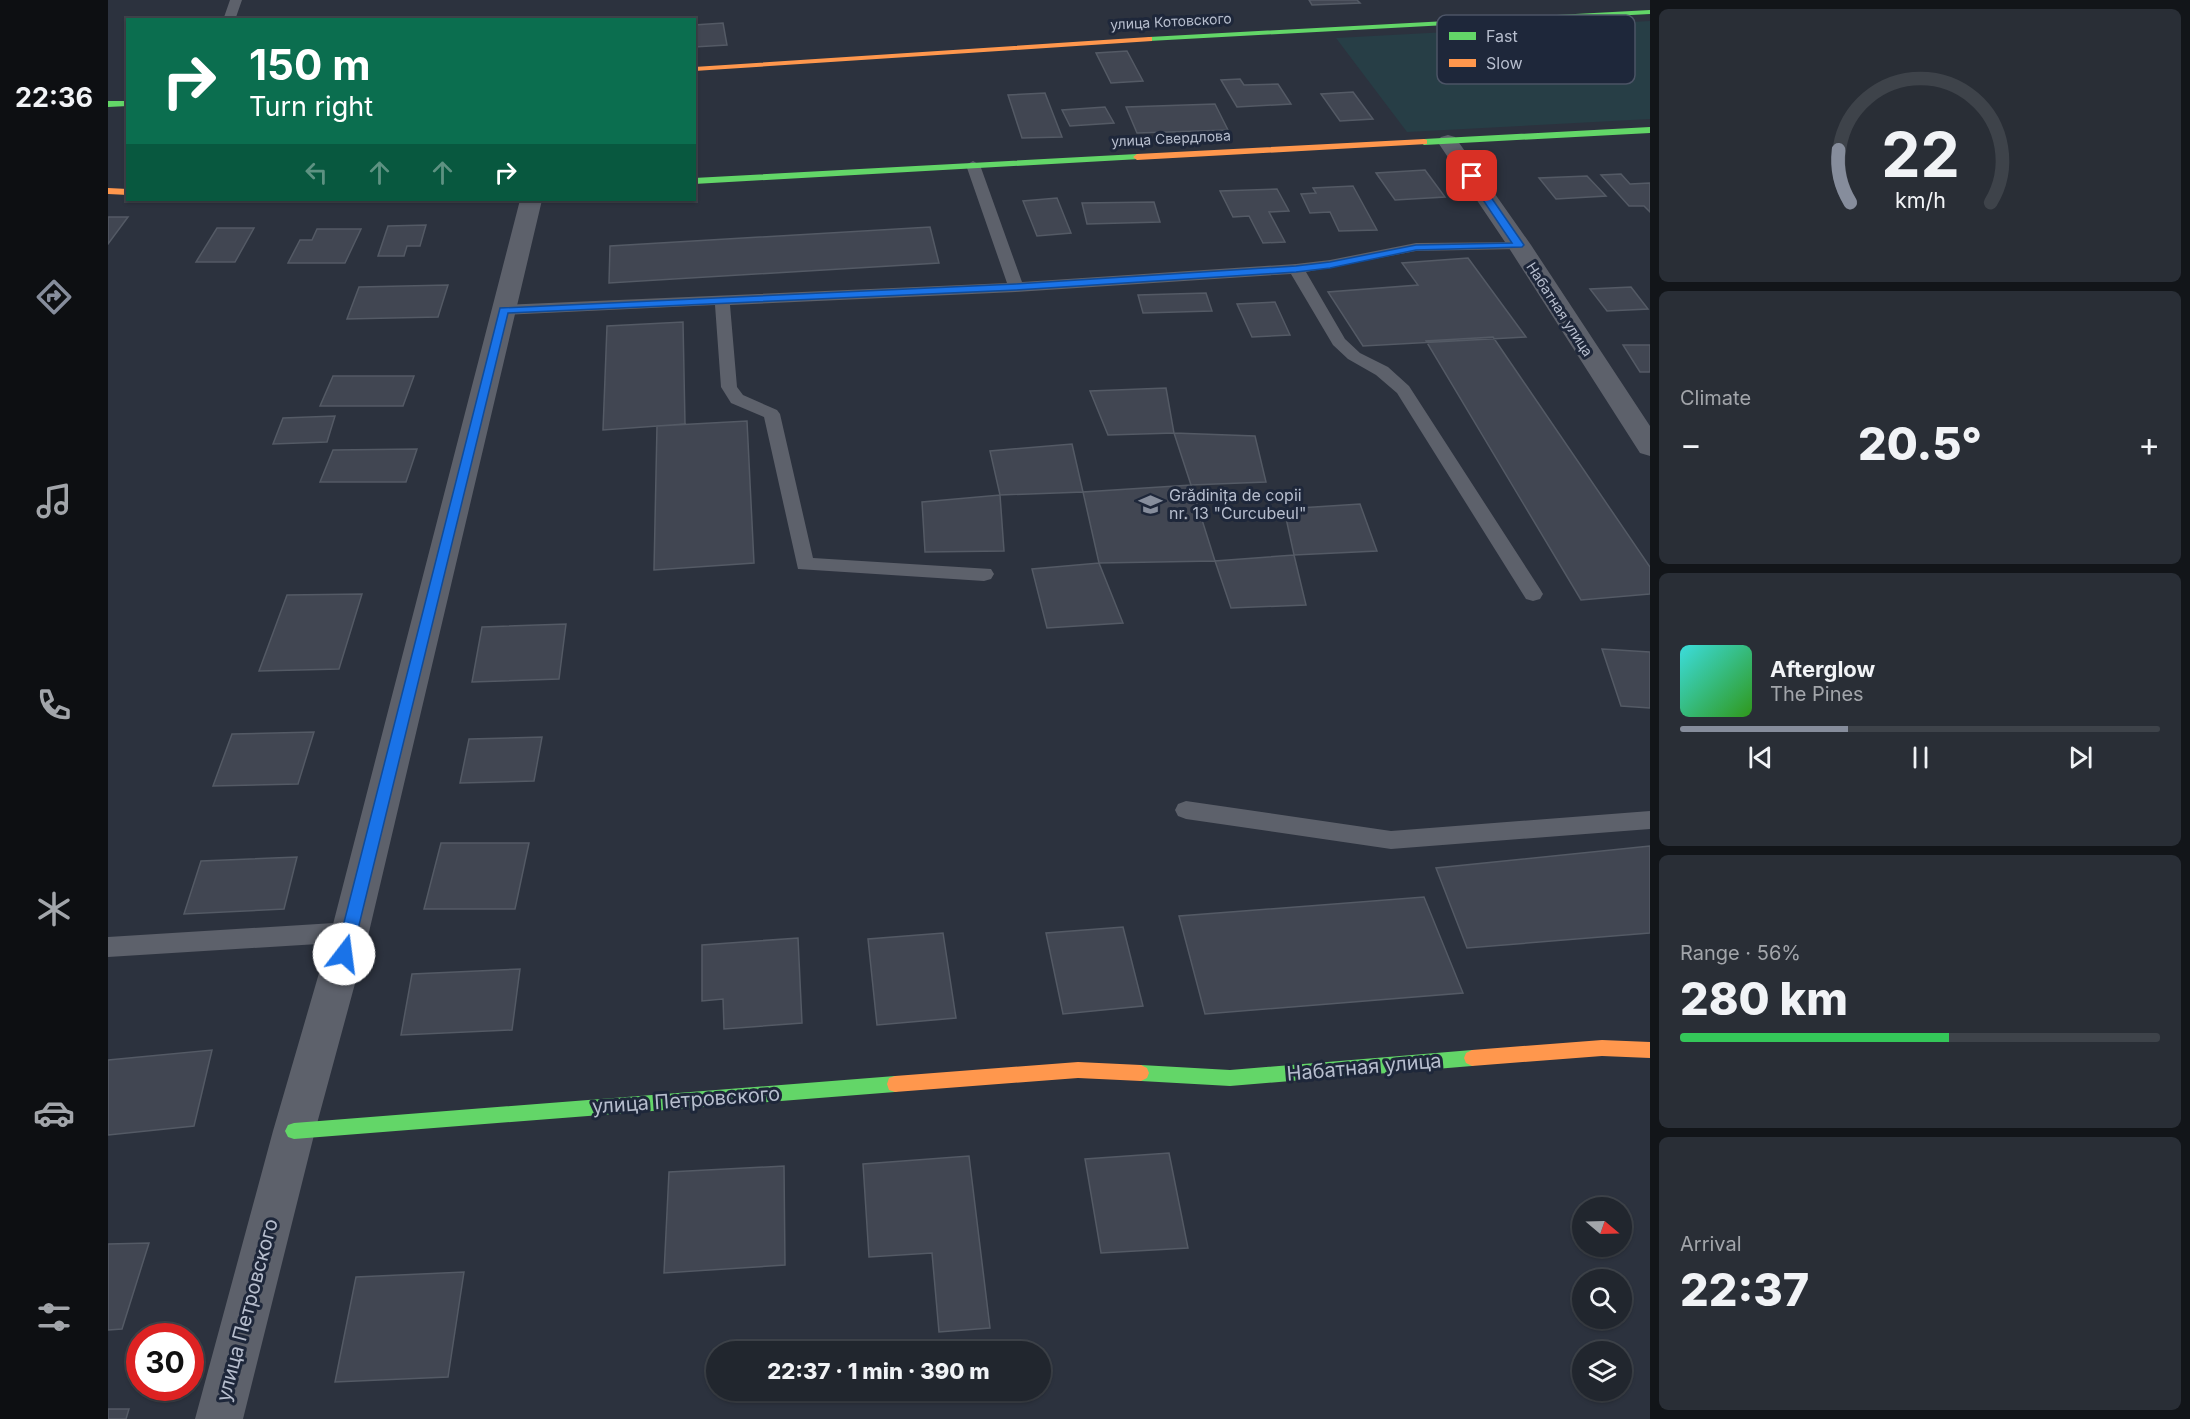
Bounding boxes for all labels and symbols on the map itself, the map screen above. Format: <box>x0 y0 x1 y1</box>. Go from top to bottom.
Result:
street label: улица Котовского <box>1110 9 1232 33</box>
legend <box>1437 15 1635 84</box>
text: Fast <box>1486 26 1518 46</box>
text: Slow <box>1486 53 1523 73</box>
street label: улица Свердлова <box>1111 126 1231 150</box>
pin <box>1446 150 1497 201</box>
street label: Набатная улица <box>1523 259 1597 359</box>
place label: Grădinița de copii nr. 13 "Curcubeul" <box>1169 485 1306 523</box>
school or university icon: Grădinița de copii nr. 13 "Curcubeul" <box>1138 491 1164 517</box>
position arrow <box>312 922 376 986</box>
street label: Набатная улица <box>1286 1048 1442 1086</box>
street label: улица Петровского <box>591 1081 781 1119</box>
north arrow <box>1572 1197 1632 1257</box>
street label: улица Петровского <box>211 1216 283 1404</box>
speed limit sign: 30 <box>126 1323 204 1401</box>

